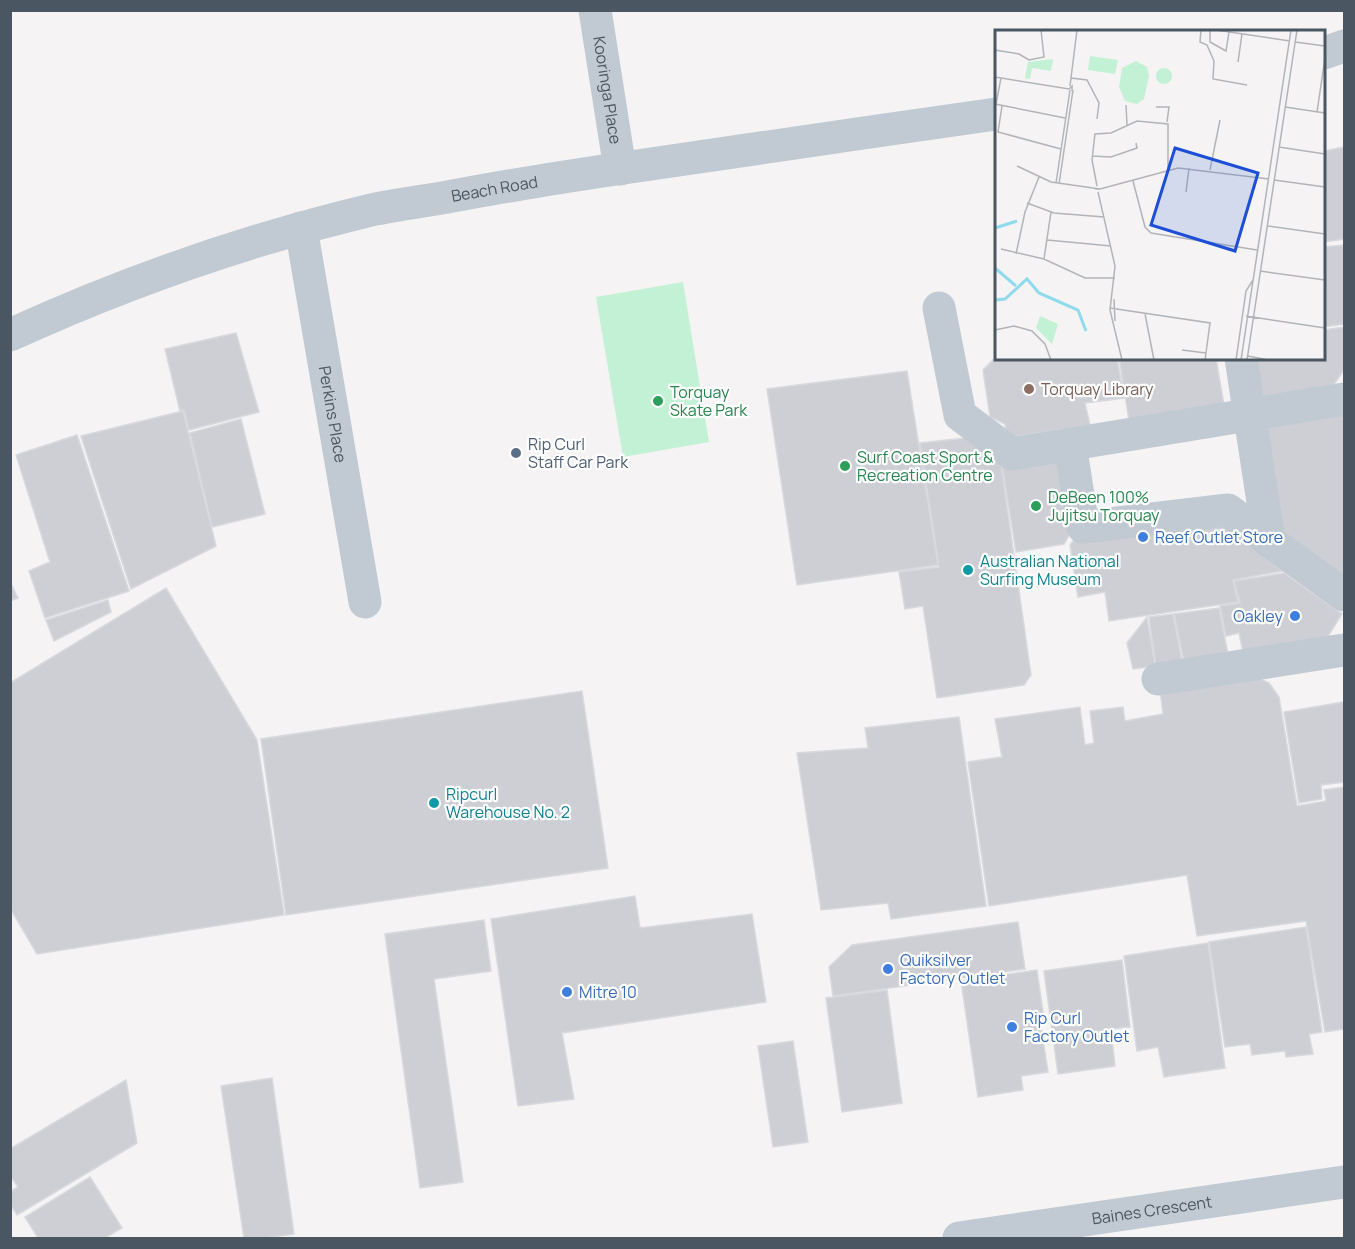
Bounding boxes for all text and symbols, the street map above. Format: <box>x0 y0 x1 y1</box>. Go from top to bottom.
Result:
inset map <box>995 30 1325 360</box>
street label: Kooringa Place <box>588 35 627 145</box>
street label: Beach Road <box>449 170 539 207</box>
street label: Perkins Place <box>314 364 352 464</box>
place label: Torquay Library <box>1041 378 1154 400</box>
place label: Torquay Skate Park <box>670 381 748 421</box>
marker: Torquay Library <box>1022 382 1036 396</box>
marker: Torquay Skate Park <box>651 394 665 408</box>
place label: Rip Curl Staff Car Park <box>528 433 629 473</box>
marker: Rip Curl Staff Car Park <box>509 446 523 460</box>
place label: Surf Coast Sport & Recreation Centre <box>857 446 994 486</box>
marker: Surf Coast Sport & Recreation Centre <box>838 459 852 473</box>
place label: DeBeen 100% Jujitsu Torquay <box>1048 486 1160 526</box>
marker: DeBeen 100% Jujitsu Torquay <box>1029 499 1043 513</box>
place label: Reef Outlet Store <box>1155 526 1283 548</box>
marker: Reef Outlet Store <box>1136 530 1150 544</box>
place label: Australian National Surfing Museum <box>980 550 1119 590</box>
marker: Australian National Surfing Museum <box>961 563 975 577</box>
place label: Oakley <box>1233 605 1284 627</box>
marker: Oakley <box>1288 609 1302 623</box>
place label: Ripcurl Warehouse No. 2 <box>446 783 570 823</box>
marker: Ripcurl Warehouse No. 2 <box>427 796 441 810</box>
place label: Quiksilver Factory Outlet <box>900 949 1005 989</box>
marker: Quiksilver Factory Outlet <box>881 962 895 976</box>
place label: Mitre 10 <box>579 981 637 1003</box>
marker: Mitre 10 <box>560 985 574 999</box>
place label: Rip Curl Factory Outlet <box>1024 1007 1129 1047</box>
marker: Rip Curl Factory Outlet <box>1005 1020 1019 1034</box>
street label: Baines Crescent <box>1090 1190 1214 1230</box>

